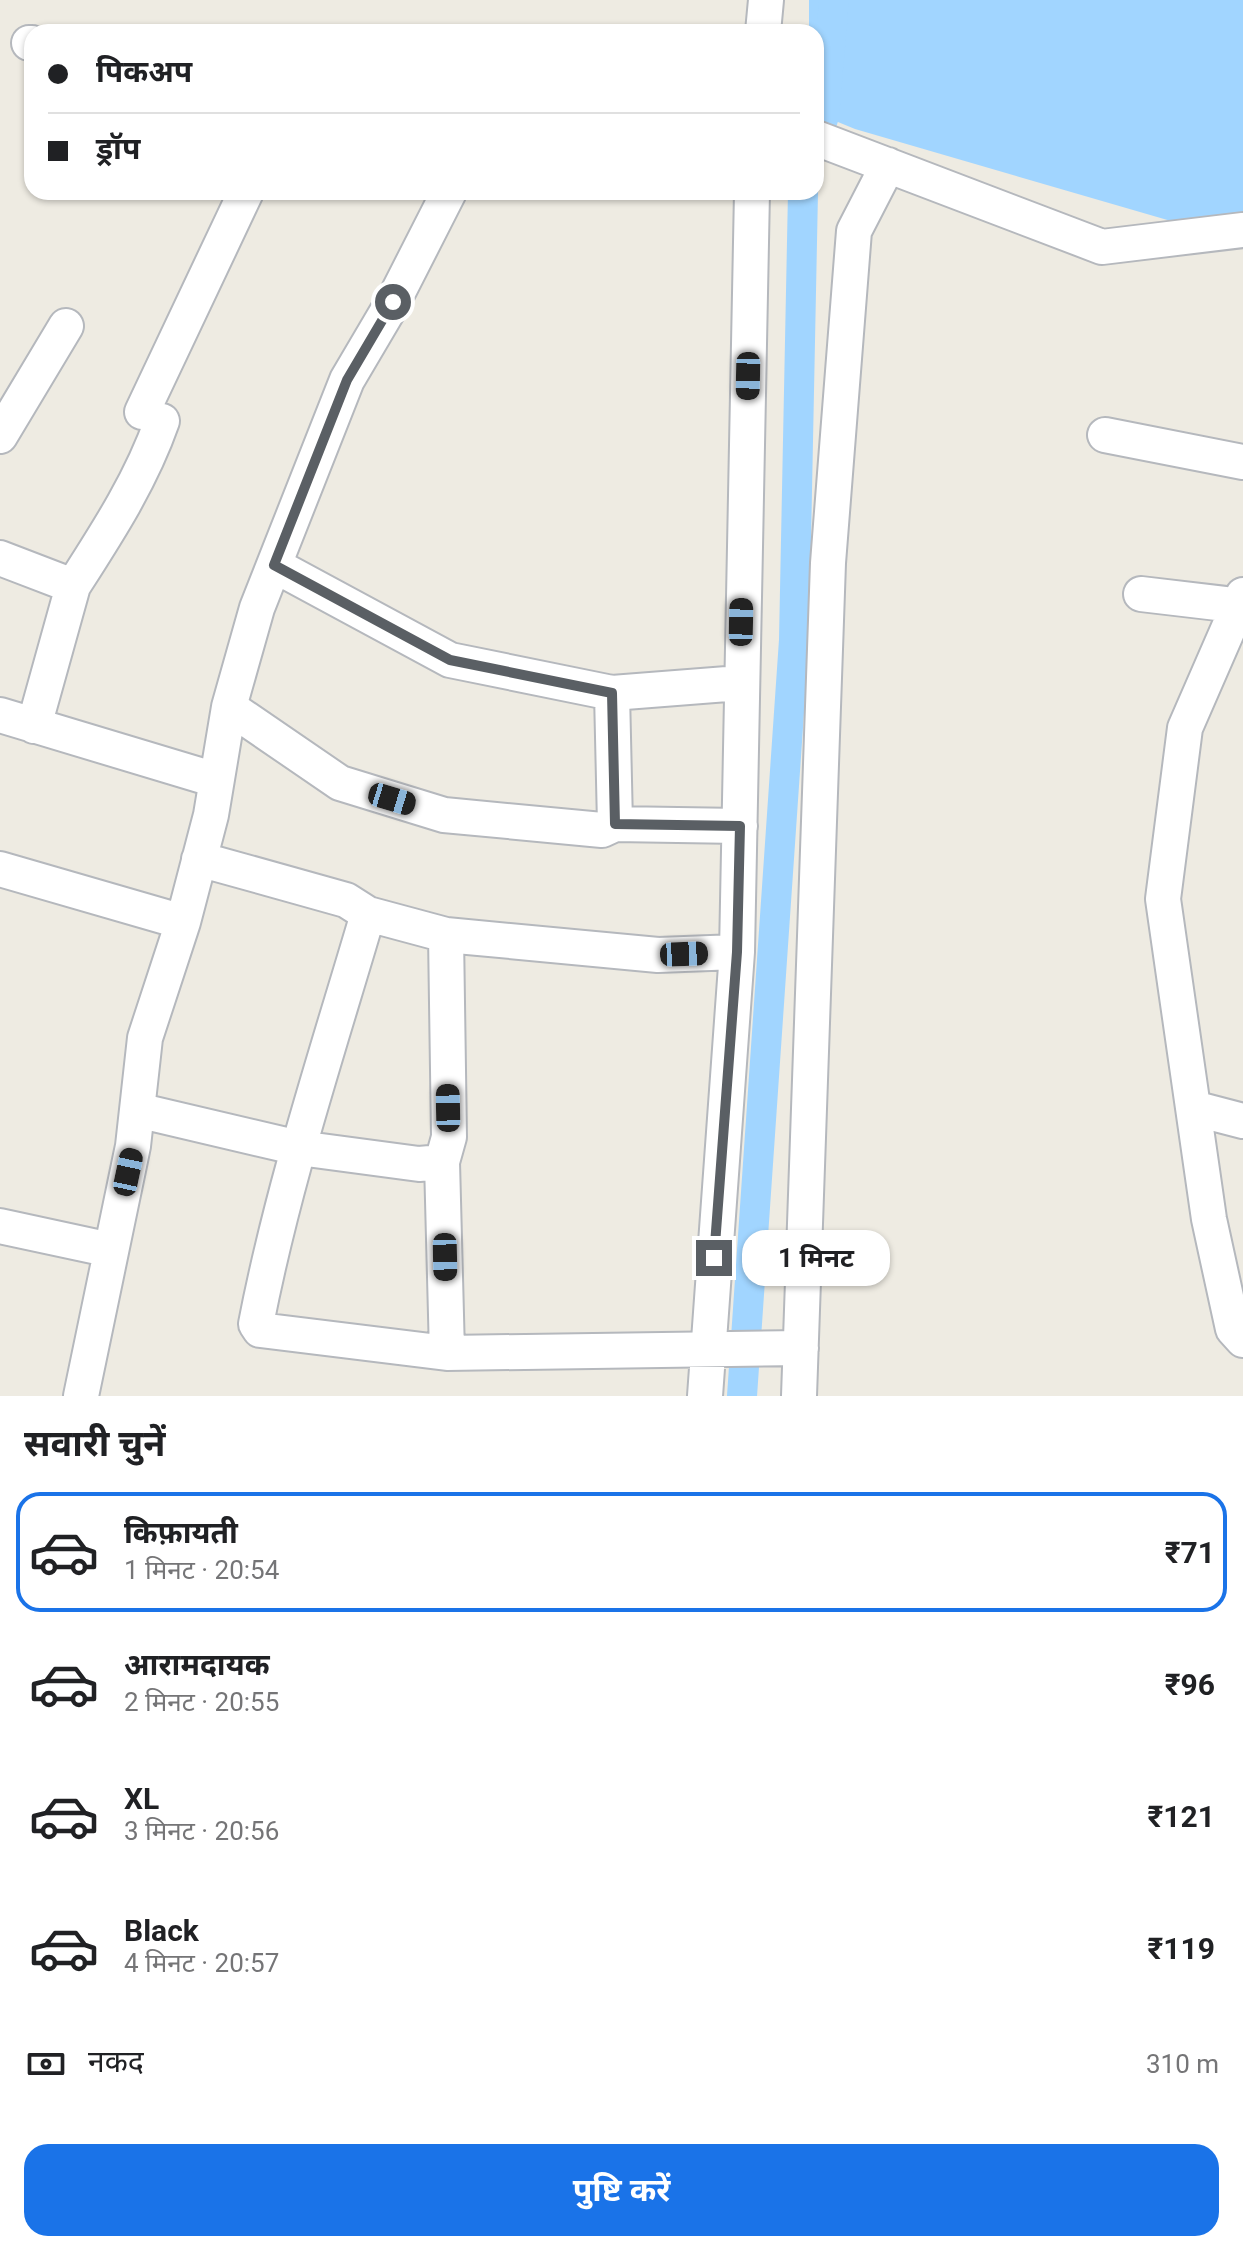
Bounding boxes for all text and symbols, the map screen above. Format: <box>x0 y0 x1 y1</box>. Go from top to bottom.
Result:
text: पिकअप <box>96 54 192 89</box>
text: ड्रॉप <box>96 131 140 166</box>
route start <box>375 284 411 320</box>
car <box>736 352 760 400</box>
car <box>729 598 753 646</box>
car <box>366 781 418 817</box>
car <box>660 941 708 967</box>
car <box>436 1084 460 1132</box>
car <box>111 1146 145 1198</box>
callout: 1 मिनट <box>742 1230 890 1286</box>
car <box>433 1233 457 1281</box>
route end <box>696 1240 732 1276</box>
text: 1 मिनट <box>778 1243 854 1273</box>
text: सवारी चुनें <box>24 1423 165 1465</box>
text: किफ़ायती <box>124 1515 238 1550</box>
icon: car <box>28 1516 100 1588</box>
text: ₹71 <box>1165 1535 1215 1570</box>
text: 1 मिनट · 20:54 <box>124 1555 279 1585</box>
text: आरामदायक <box>124 1647 270 1682</box>
icon: car <box>28 1648 100 1720</box>
text: ₹96 <box>1165 1667 1215 1702</box>
text: 2 मिनट · 20:55 <box>124 1687 279 1717</box>
icon: car <box>28 1780 100 1852</box>
text: XL <box>124 1781 159 1816</box>
text: ₹121 <box>1148 1799 1215 1834</box>
text: 3 मिनट · 20:56 <box>124 1816 279 1846</box>
icon: car <box>28 1912 100 1984</box>
text: Black <box>124 1913 199 1948</box>
text: ₹119 <box>1148 1931 1215 1966</box>
text: 4 मिनट · 20:57 <box>124 1948 279 1978</box>
icon: cash <box>24 2042 68 2086</box>
text: नकद <box>88 2044 144 2079</box>
text: 310 m <box>1146 2049 1219 2079</box>
button: पुष्टि करें <box>24 2144 1219 2236</box>

